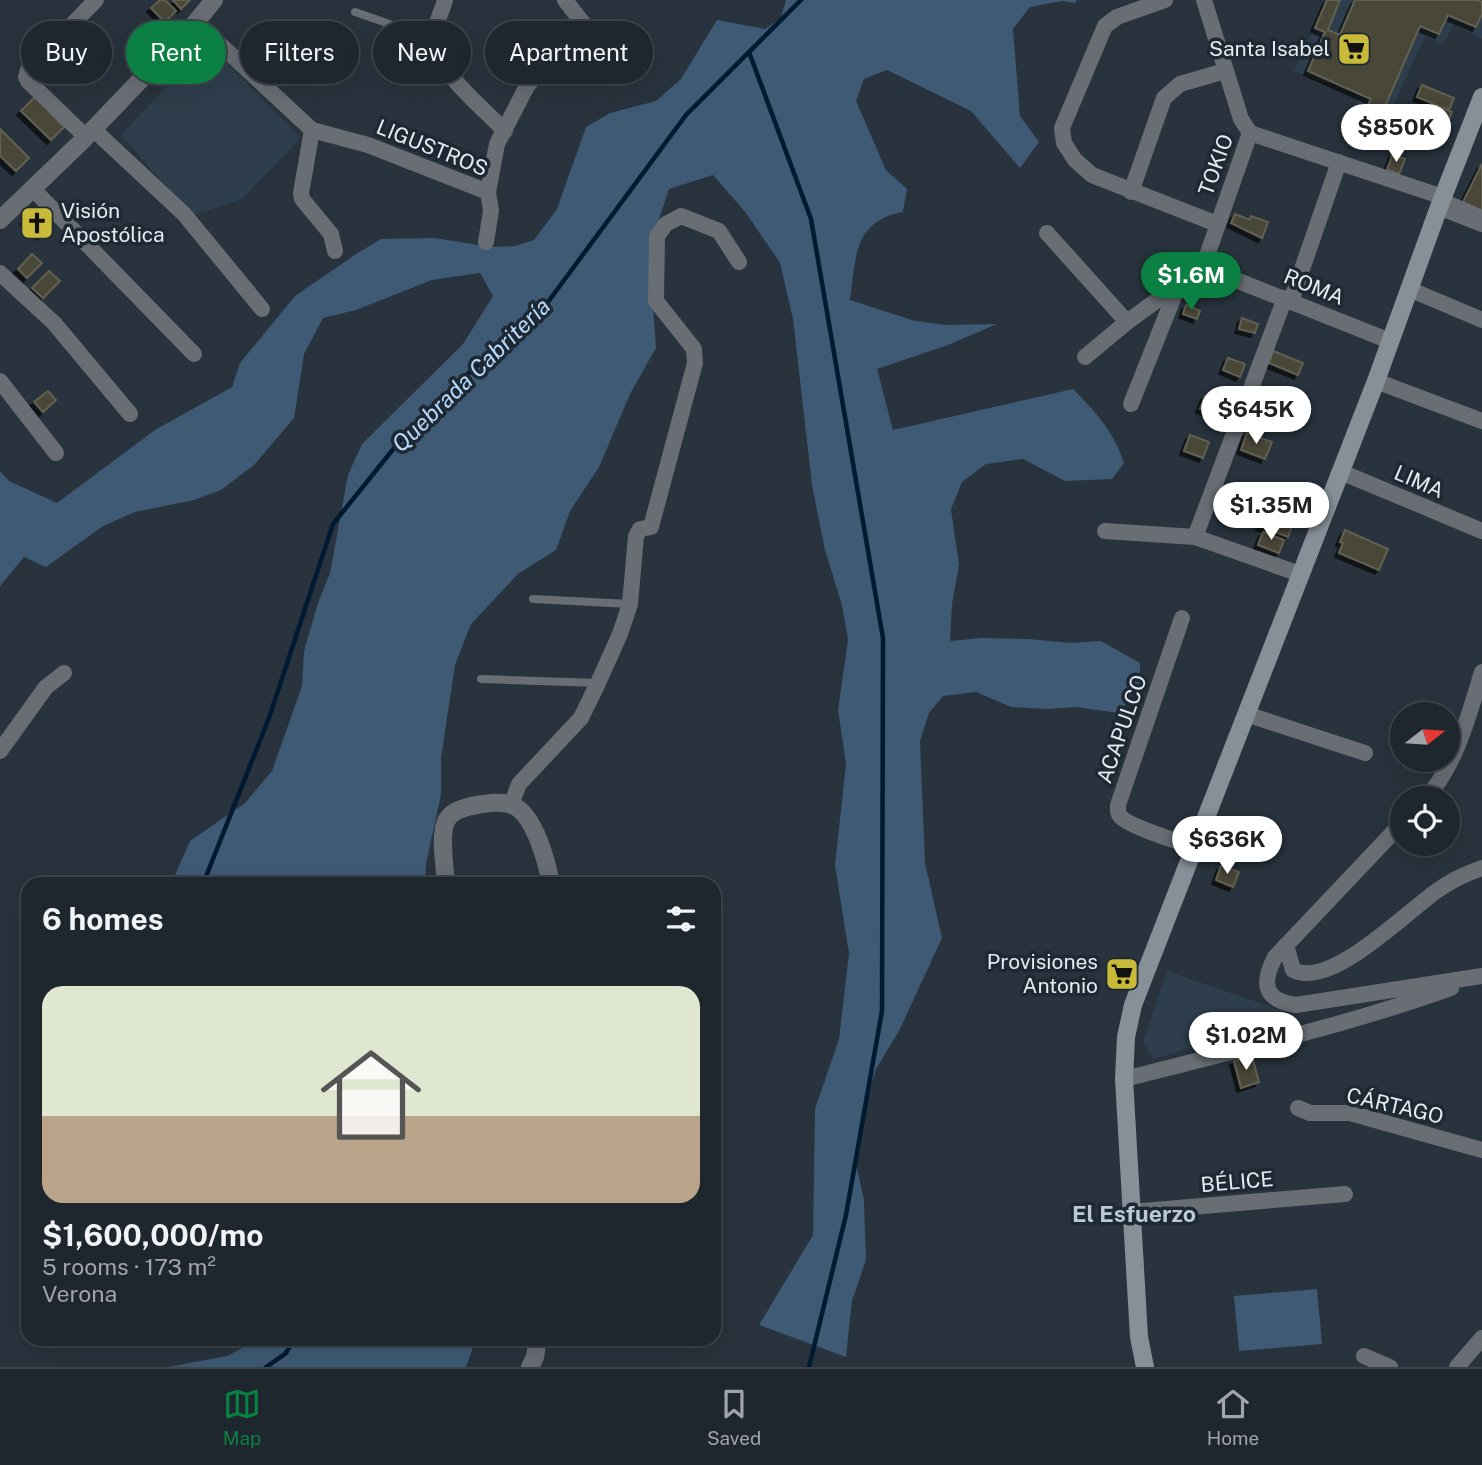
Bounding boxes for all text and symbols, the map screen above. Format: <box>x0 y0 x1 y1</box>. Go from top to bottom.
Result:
chip: Buy <box>21 21 112 84</box>
chip: Rent <box>126 21 226 84</box>
chip: Filters <box>240 21 359 84</box>
chip: New <box>373 21 471 84</box>
chip: Apartment <box>485 21 653 84</box>
supermarket icon: Santa Isabel <box>1335 30 1373 68</box>
place label: Santa Isabel <box>1209 36 1330 61</box>
pin: $850K <box>1347 104 1445 164</box>
text: $850K <box>1357 113 1435 140</box>
street label: LIGUSTROS <box>373 114 491 181</box>
street label: TOKIO <box>1193 131 1238 199</box>
place label: Visión Apostólica <box>61 198 165 247</box>
church icon: Visión Apostólica <box>18 204 56 242</box>
pin: $1.6M <box>1142 252 1240 312</box>
text: $1.6M <box>1157 261 1225 288</box>
street label: ROMA <box>1280 263 1348 310</box>
water label: Quebrada Cabritería <box>386 292 555 457</box>
pin: $645K <box>1207 386 1305 446</box>
text: $645K <box>1217 395 1295 422</box>
street label: LIMA <box>1391 460 1448 503</box>
pin: $1.35M <box>1214 482 1328 542</box>
text: $1.35M <box>1229 491 1313 518</box>
street label: ACAPULCO <box>1091 671 1152 786</box>
north arrow <box>1390 702 1460 772</box>
map controls <box>1390 702 1460 856</box>
button: locate <box>1390 786 1460 856</box>
pin: $636K <box>1178 816 1276 876</box>
text: $636K <box>1188 825 1266 852</box>
icon: filters <box>662 900 700 938</box>
text: 6 homes <box>42 901 164 937</box>
place label: Provisiones Antonio <box>987 949 1098 998</box>
supermarket icon: Provisiones Antonio <box>1103 955 1141 993</box>
pin: $1.02M <box>1189 1012 1303 1072</box>
text: $1.02M <box>1205 1021 1287 1048</box>
icon: home <box>308 1032 434 1158</box>
street label: CÁRTAGO <box>1344 1082 1446 1129</box>
street label: BÉLICE <box>1200 1166 1274 1197</box>
district label: El Esfuerzo <box>1072 1200 1196 1227</box>
text: $1,600,000/mo <box>42 1217 264 1253</box>
text: 5 rooms · 173 m² <box>42 1253 216 1280</box>
text: Verona <box>42 1280 117 1307</box>
tab: Map <box>223 1385 261 1449</box>
tab: Saved <box>707 1385 761 1449</box>
tab: Home <box>1207 1385 1259 1449</box>

